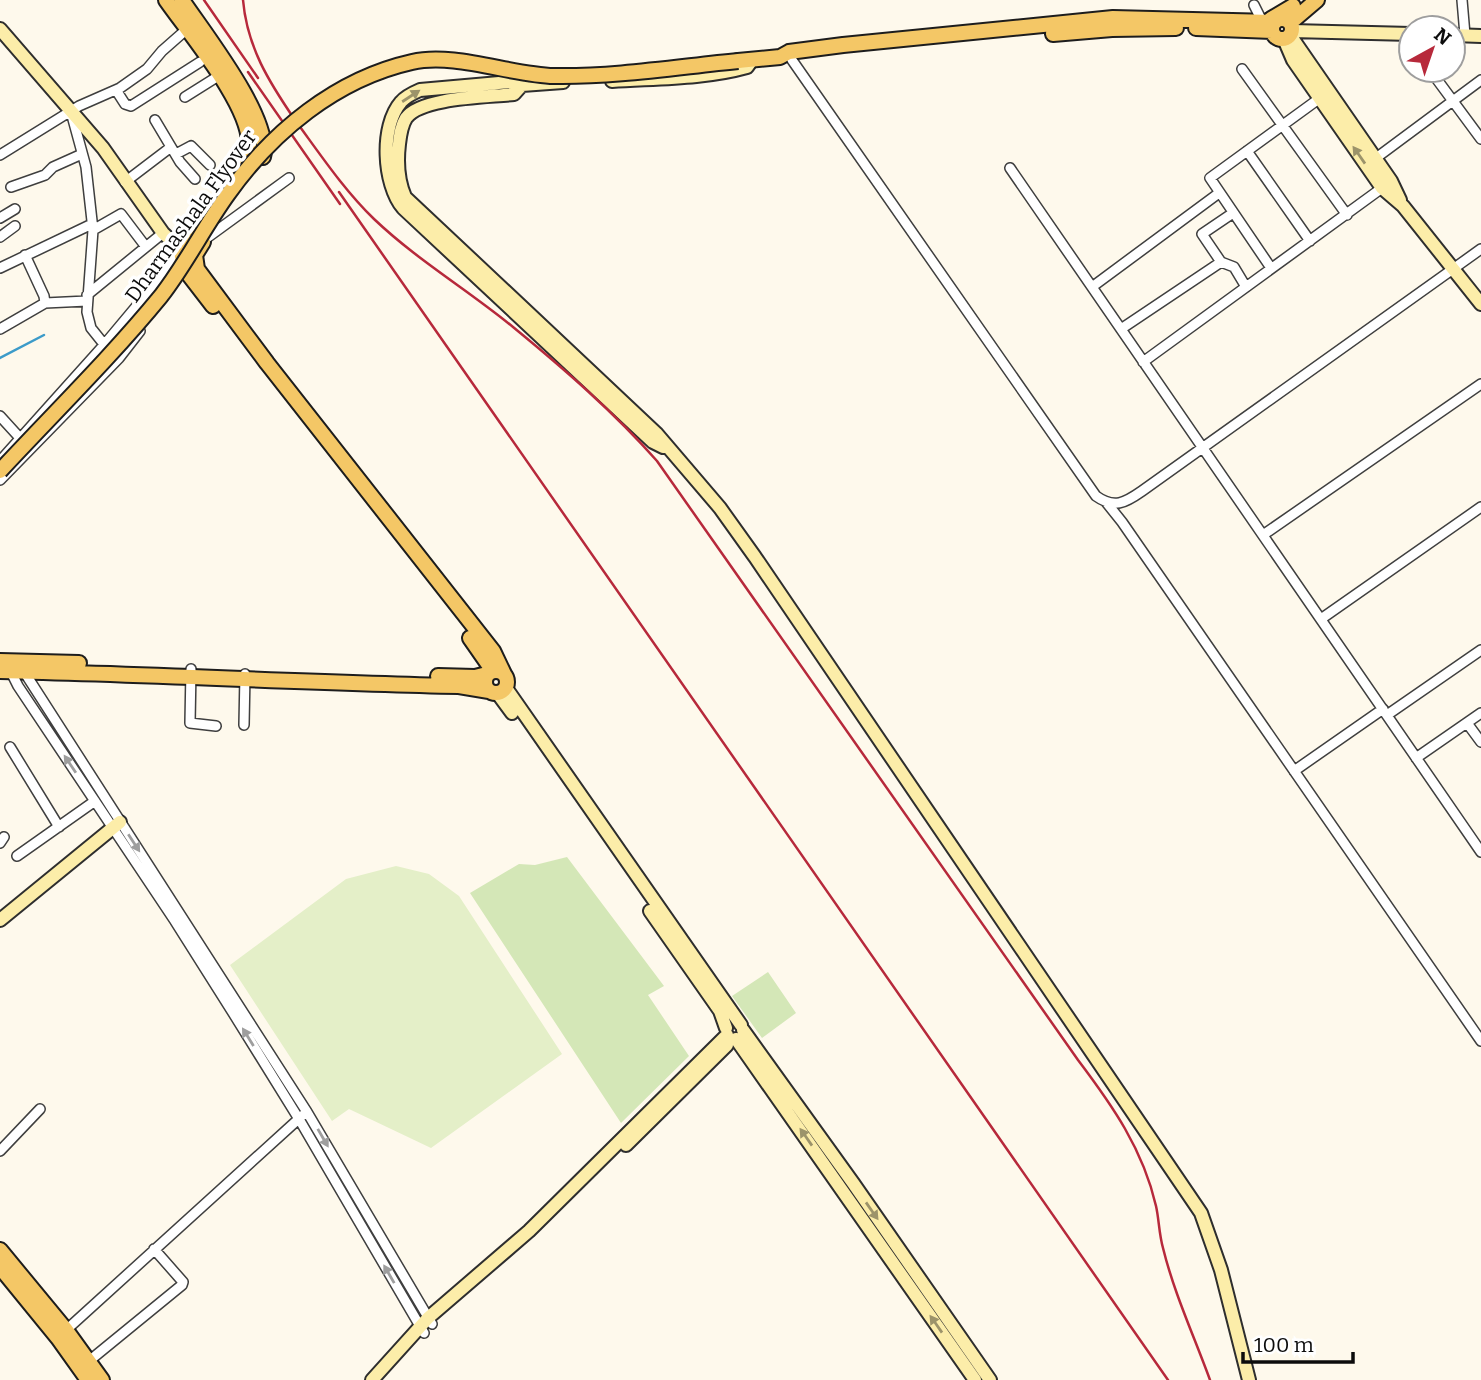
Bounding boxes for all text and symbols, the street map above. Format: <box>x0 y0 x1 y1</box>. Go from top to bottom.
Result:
north arrow <box>1397 14 1467 84</box>
text: N <box>1430 23 1456 50</box>
one-way arrow <box>401 90 421 103</box>
street label: Dharmashala Flyover <box>120 125 262 307</box>
one-way arrow <box>1352 146 1366 164</box>
one-way arrow <box>63 755 77 773</box>
one-way arrow <box>128 833 141 853</box>
one-way arrow <box>242 1027 254 1046</box>
one-way arrow <box>799 1128 813 1146</box>
one-way arrow <box>316 1129 329 1148</box>
one-way arrow <box>865 1201 878 1220</box>
one-way arrow <box>383 1265 395 1284</box>
one-way arrow <box>929 1315 943 1333</box>
scale bar <box>1243 1320 1353 1364</box>
text: 100 m <box>1254 1332 1314 1358</box>

